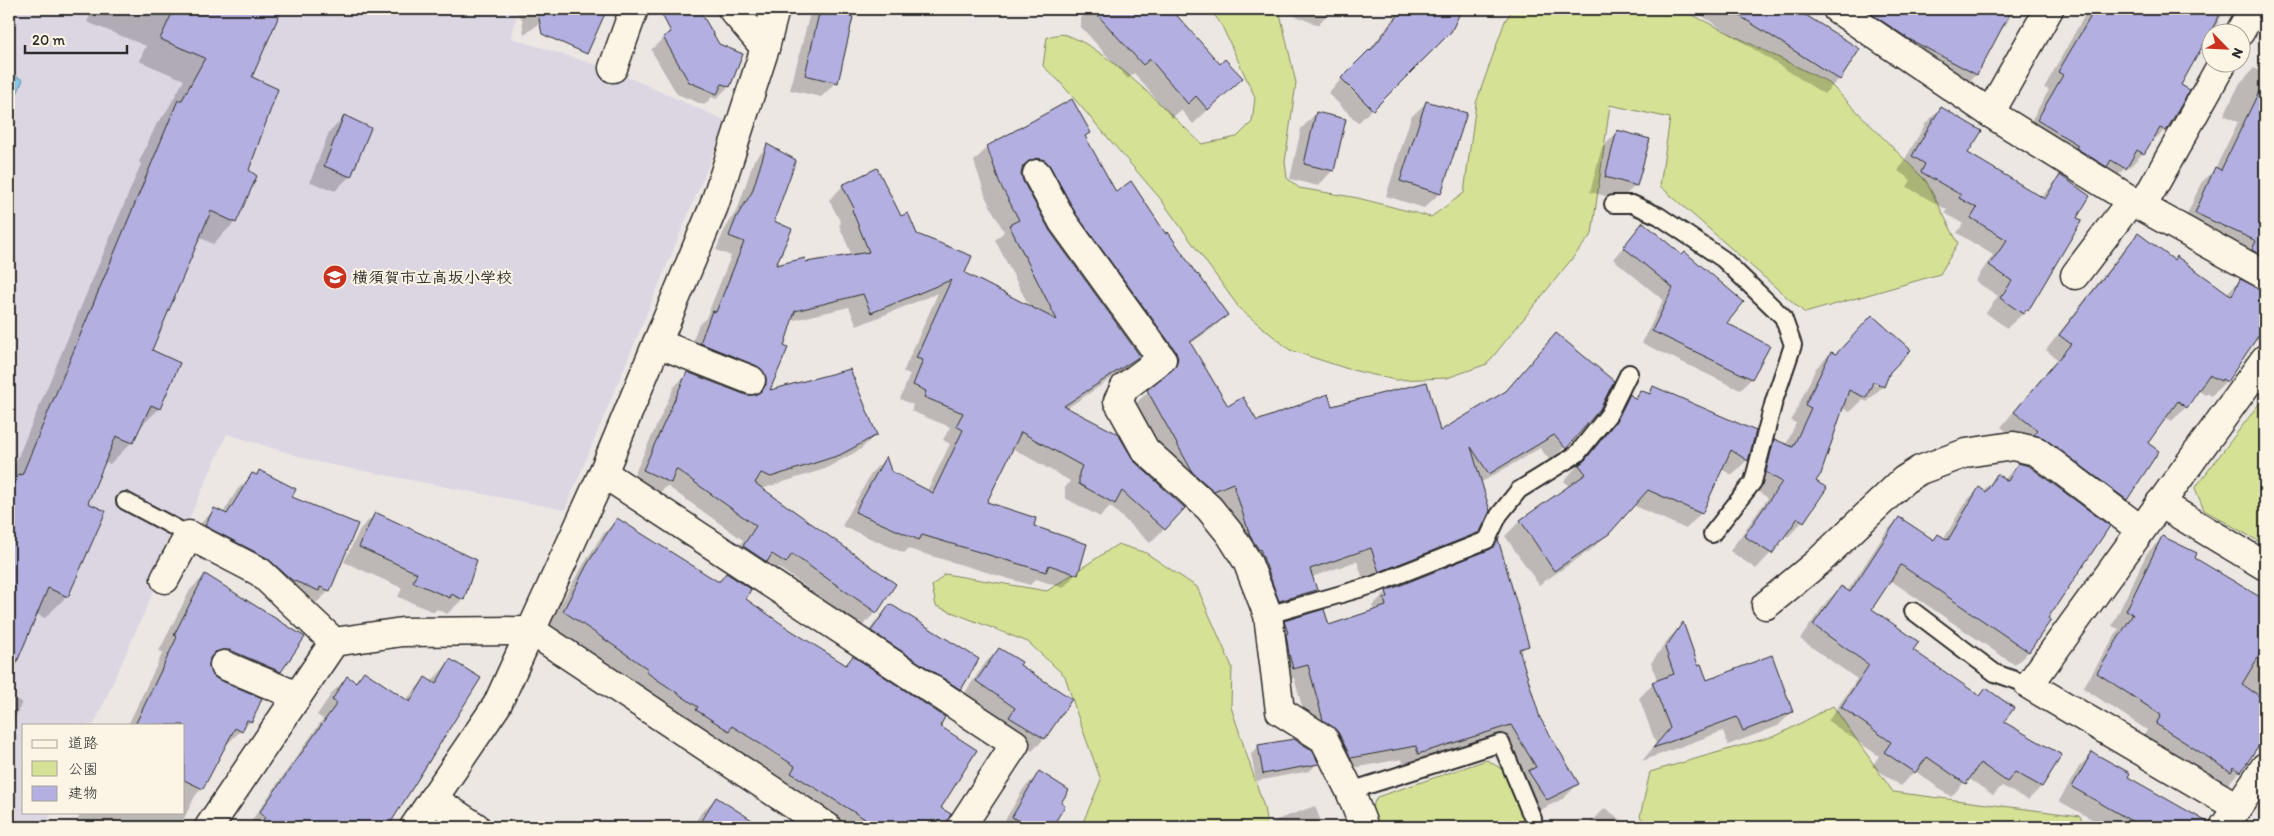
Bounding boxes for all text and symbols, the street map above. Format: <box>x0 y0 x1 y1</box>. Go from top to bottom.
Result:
scale bar <box>25 22 128 54</box>
north arrow <box>2202 22 2252 72</box>
text: 20 m <box>32 31 66 49</box>
text: N <box>2228 45 2247 61</box>
school or university icon: 横須賀市立高坂小学校 <box>322 264 348 290</box>
place label: 横須賀市立高坂小学校 <box>352 268 512 287</box>
legend <box>22 724 185 814</box>
text: 道路 <box>68 734 98 752</box>
text: 公園 <box>68 760 98 778</box>
text: 建物 <box>68 784 98 802</box>

